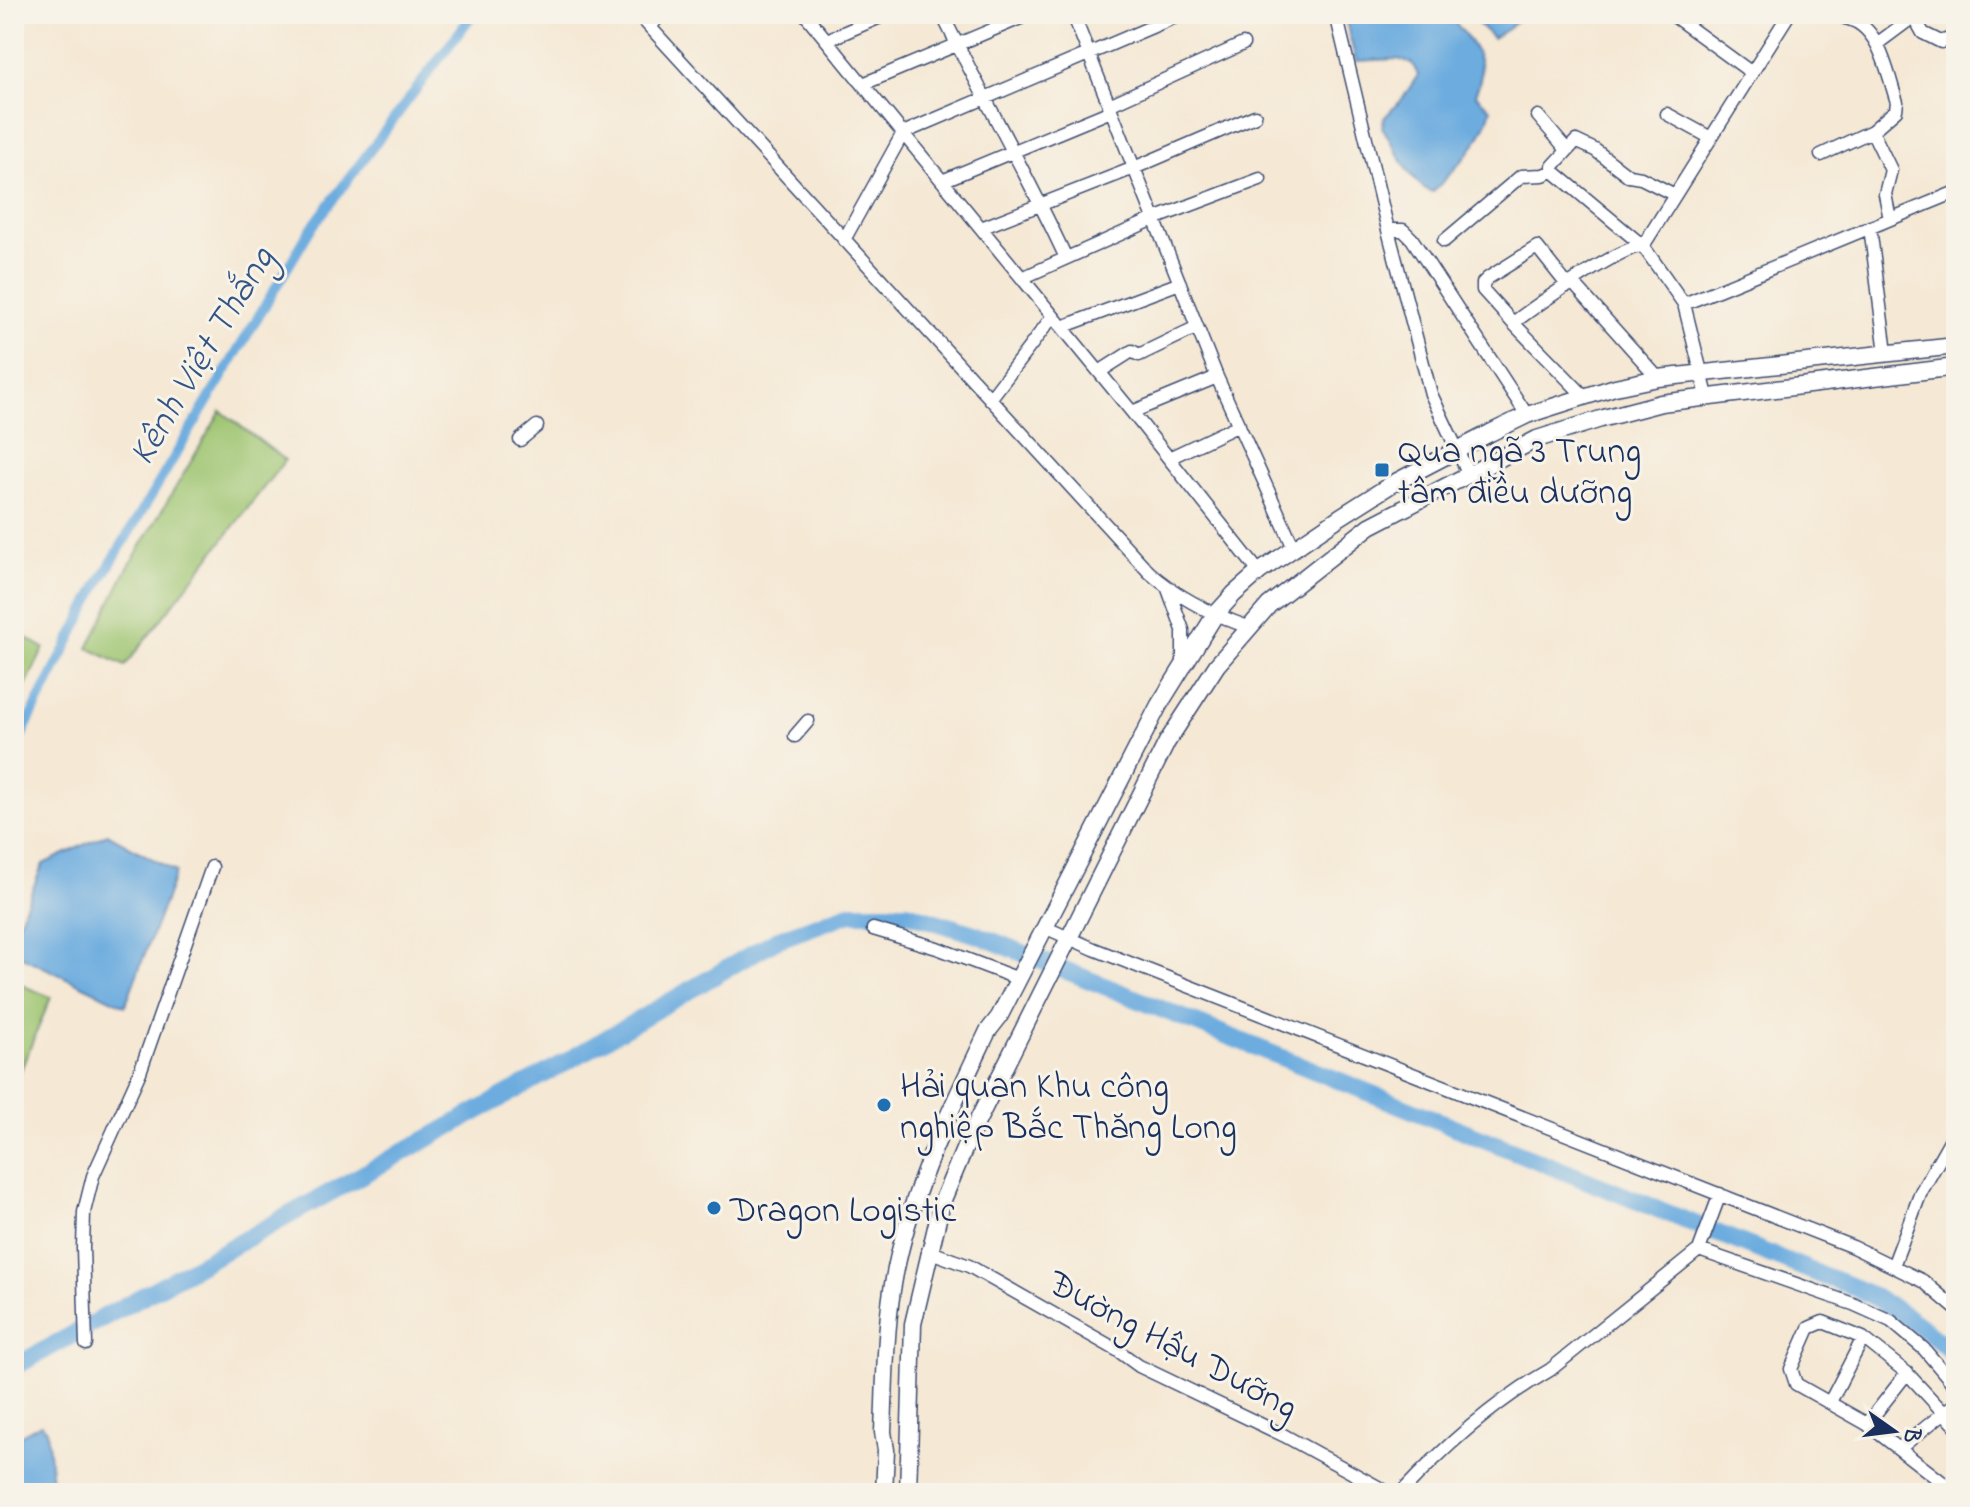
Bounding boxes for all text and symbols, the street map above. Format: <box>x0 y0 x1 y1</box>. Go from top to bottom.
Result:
water label: Kênh Việt Thắng <box>116 236 291 477</box>
place label: Qua ngã 3 Trung tâm điều dưỡng <box>1398 427 1641 521</box>
marker: Qua ngã 3 Trung tâm điều dưỡng <box>1373 461 1391 479</box>
place label: Hải quan Khu công nghiệp Bắc Thăng Long <box>900 1062 1237 1156</box>
marker: Hải quan Khu công nghiệp Bắc Thăng Long <box>875 1096 893 1114</box>
place label: Dragon Logistic <box>729 1186 956 1239</box>
marker: Dragon Logistic <box>705 1199 723 1217</box>
street label: Đường Hậu Dưỡng <box>1036 1258 1307 1435</box>
north arrow <box>1854 1391 1934 1471</box>
text: B <box>1893 1423 1928 1446</box>

